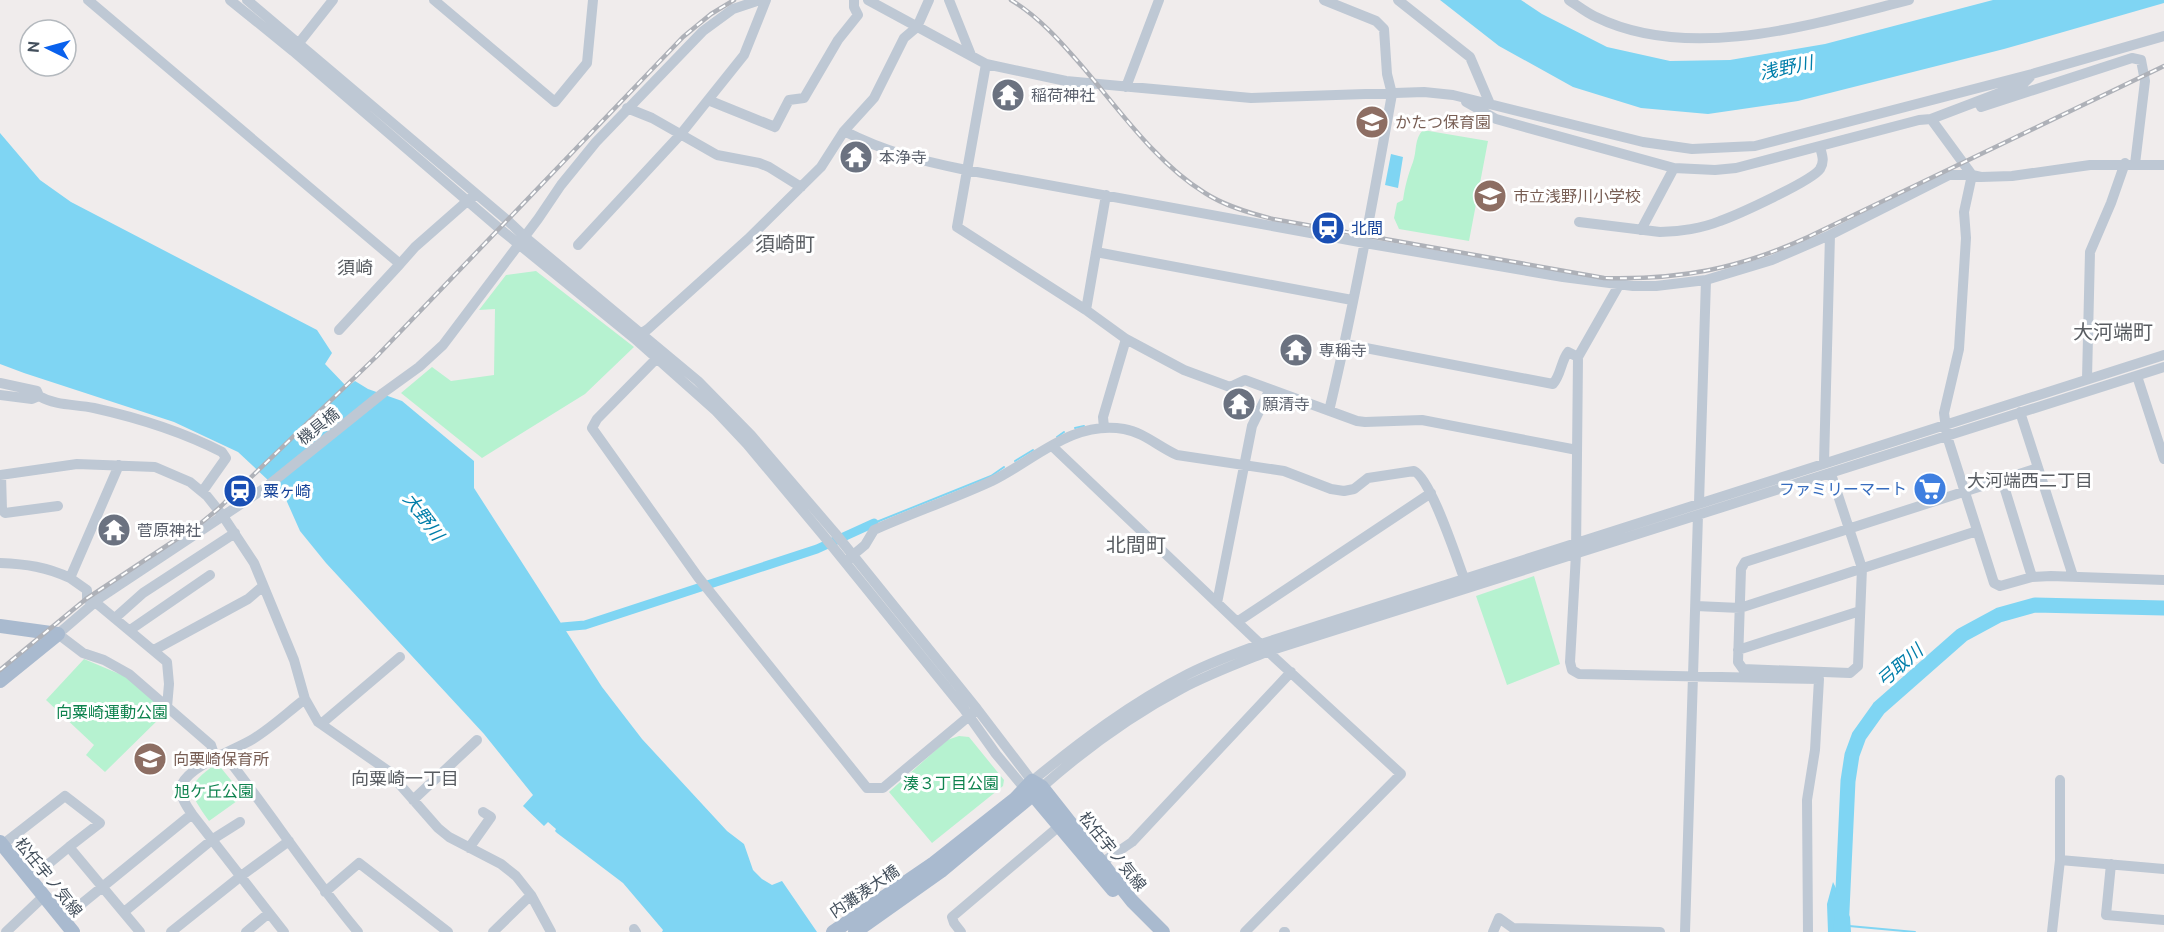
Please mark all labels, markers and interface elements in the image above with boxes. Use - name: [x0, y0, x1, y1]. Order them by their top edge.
- north arrow: [18, 18, 78, 78]
- text: N: [24, 40, 43, 53]
- water label: 浅野川: [1758, 51, 1816, 82]
- temple icon: 稲荷神社: [990, 77, 1026, 113]
- place label: 稲荷神社: [1031, 86, 1095, 104]
- school or university icon: かたつ保育園: [1354, 104, 1390, 140]
- place label: かたつ保育園: [1395, 113, 1491, 131]
- temple icon: 本浄寺: [838, 139, 874, 175]
- place label: 本浄寺: [879, 148, 927, 166]
- school or university icon: 市立浅野川小学校: [1472, 178, 1508, 214]
- place label: 市立浅野川小学校: [1513, 187, 1641, 205]
- station icon: 北間: [1310, 210, 1346, 246]
- place label: 北間: [1351, 219, 1383, 237]
- district label: 須崎町: [755, 232, 815, 255]
- district label: 須崎: [337, 257, 373, 277]
- district label: 大河端町: [2073, 320, 2153, 343]
- temple icon: 専稱寺: [1278, 332, 1314, 368]
- place label: 専稱寺: [1319, 341, 1367, 359]
- temple icon: 願清寺: [1221, 386, 1257, 422]
- place label: 願清寺: [1262, 395, 1310, 413]
- street label: 機具橋: [294, 404, 342, 448]
- district label: 大河端西二丁目: [1967, 470, 2093, 490]
- supermarket icon: ファミリーマート: [1912, 471, 1948, 507]
- station icon: 粟ヶ崎: [222, 473, 258, 509]
- place label: ファミリーマート: [1779, 480, 1907, 498]
- place label: 粟ヶ崎: [263, 482, 311, 500]
- water label: 大野川: [400, 488, 449, 545]
- temple icon: 菅原神社: [96, 512, 132, 548]
- place label: 菅原神社: [137, 521, 201, 539]
- district label: 北間町: [1106, 533, 1166, 556]
- water label: 弓取川: [1872, 638, 1927, 690]
- park label: 向粟崎運動公園: [56, 703, 168, 721]
- school or university icon: 向栗崎保育所: [132, 741, 168, 777]
- place label: 向栗崎保育所: [173, 750, 269, 768]
- district label: 向粟崎一丁目: [351, 768, 459, 788]
- park label: 湊３丁目公園: [903, 774, 999, 792]
- park label: 旭ケ丘公園: [174, 782, 254, 800]
- street label: 松任宇ノ気線: [1076, 808, 1150, 894]
- street label: 松任宇ノ気線: [12, 834, 86, 920]
- street label: 内灘湊大橋: [826, 861, 902, 921]

